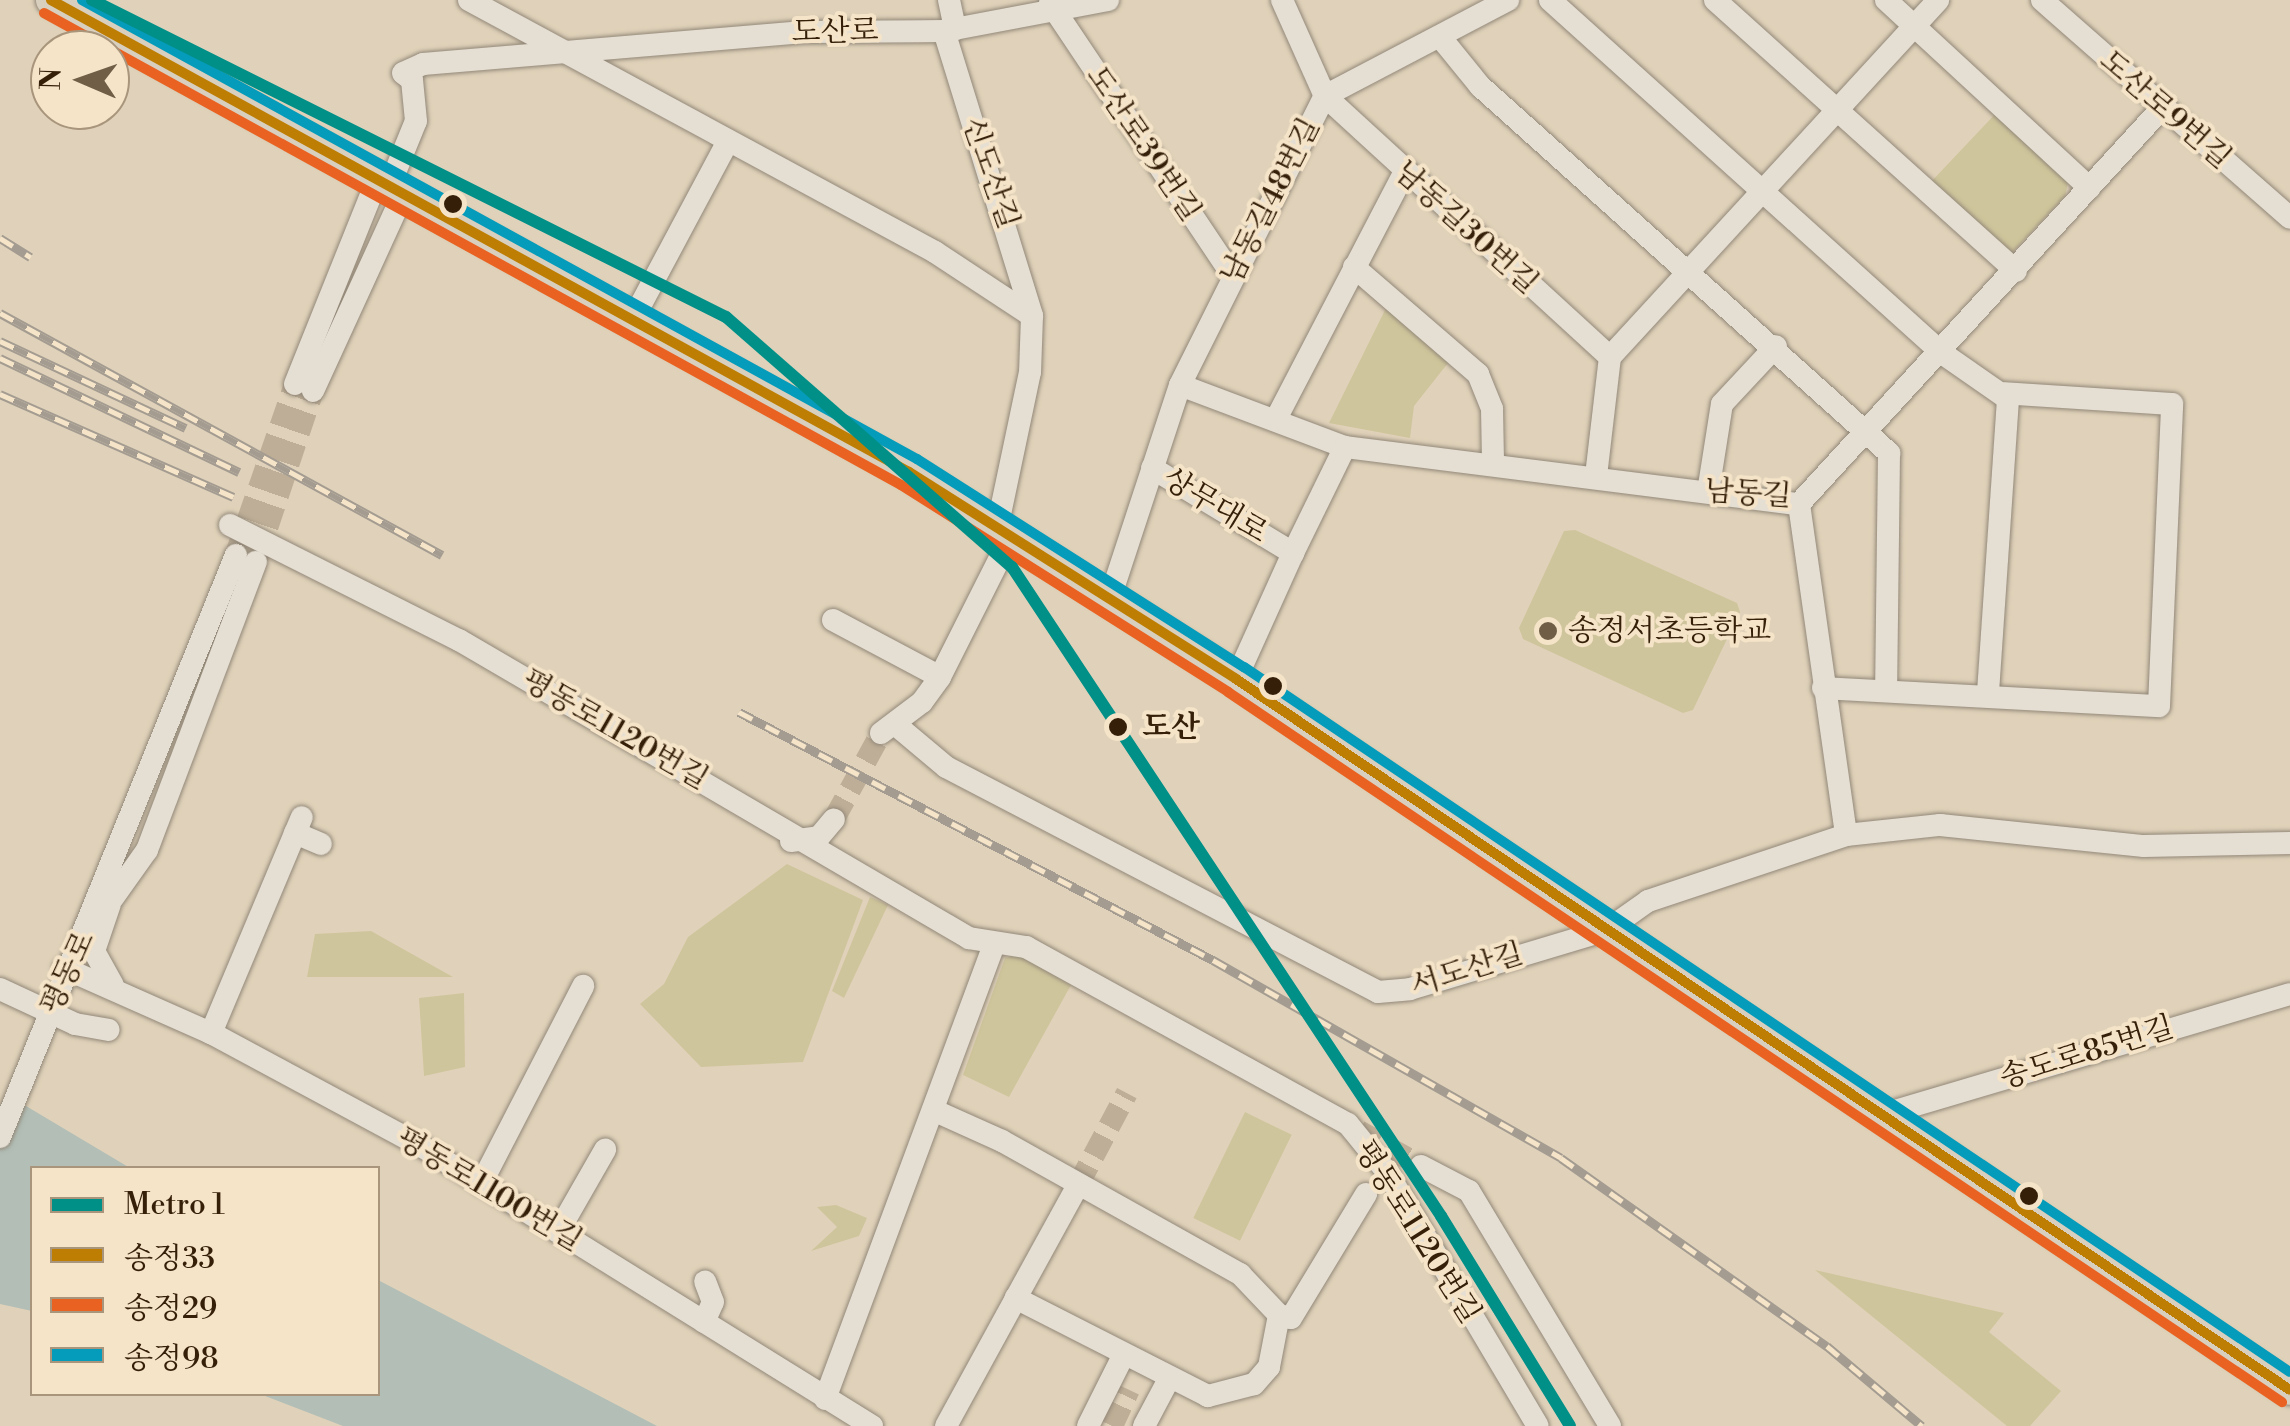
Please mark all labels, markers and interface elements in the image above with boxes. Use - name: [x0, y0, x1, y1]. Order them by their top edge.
- street label: 도산로: [791, 13, 879, 51]
- north arrow: [30, 30, 130, 130]
- street label: 도산로9번길: [2092, 43, 2238, 177]
- street label: 도산로39번길: [1078, 59, 1208, 229]
- text: N: [34, 67, 69, 91]
- street label: 신도산길: [954, 112, 1026, 234]
- street label: 남동길48번길: [1214, 112, 1328, 290]
- street label: 남동길30번길: [1387, 154, 1545, 302]
- unlabelled marker: [443, 194, 463, 214]
- street label: 상무대로: [1156, 461, 1274, 551]
- street label: 남동길: [1703, 473, 1793, 515]
- place label: 송정서초등학교: [1568, 613, 1771, 649]
- marker: 송정서초등학교: [1537, 620, 1559, 642]
- street label: 평동로1120번길: [515, 662, 715, 798]
- unlabelled marker: [1263, 676, 1283, 696]
- place label: 도산: [1142, 709, 1200, 745]
- marker: 도산: [1103, 712, 1133, 742]
- street label: 평동로: [33, 926, 103, 1020]
- street label: 서도산길: [1406, 936, 1528, 1004]
- street label: 송도로85번길: [1996, 1009, 2178, 1097]
- street label: 평동로1100번길: [389, 1120, 589, 1260]
- street label: 평동로1120번길: [1346, 1134, 1488, 1330]
- legend: [30, 1166, 380, 1396]
- text: Metro 1: [124, 1186, 225, 1224]
- unlabelled marker: [2019, 1186, 2039, 1206]
- text: 송정33: [124, 1240, 215, 1278]
- text: 송정29: [124, 1290, 217, 1328]
- text: 송정98: [124, 1340, 219, 1378]

